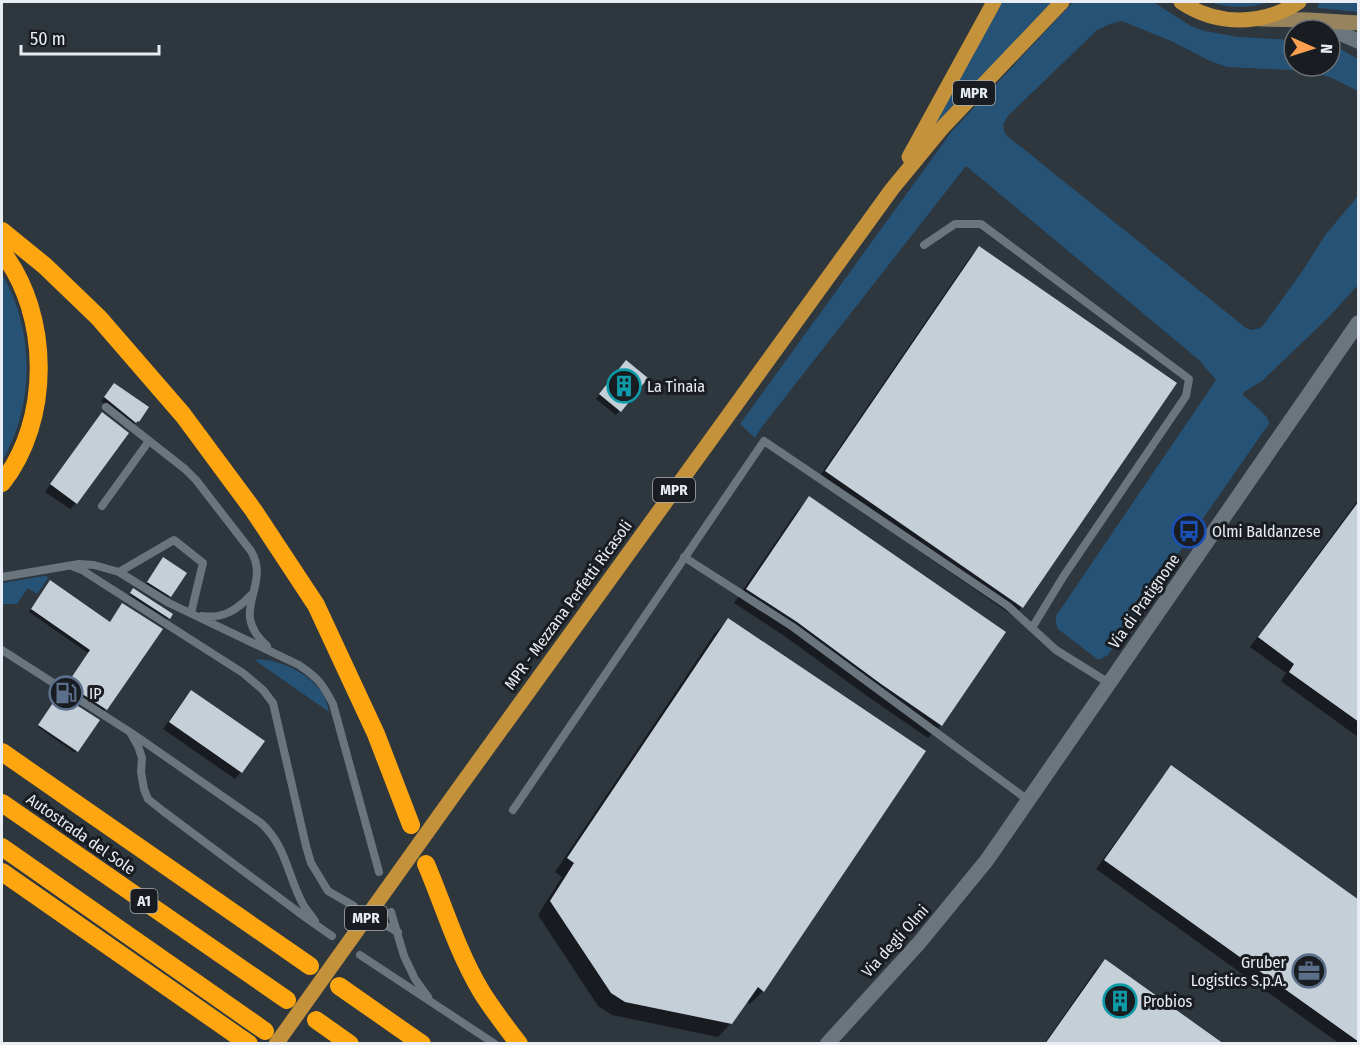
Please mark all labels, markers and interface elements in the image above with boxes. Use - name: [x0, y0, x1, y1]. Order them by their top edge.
- scale bar: [21, 18, 159, 56]
- north arrow: [1282, 18, 1342, 78]
- text: 50 m: [30, 28, 66, 50]
- text: N: [1317, 43, 1336, 54]
- road number: MPR: [953, 81, 995, 105]
- building icon: La Tinaia: [606, 368, 642, 404]
- place label: La Tinaia: [647, 377, 705, 396]
- road number: MPR: [653, 478, 695, 502]
- bus stop icon: Olmi Baldanzese: [1171, 513, 1207, 549]
- street label: MPR - Mezzana Perfetti Ricasoli: [500, 517, 636, 693]
- place label: Olmi Baldanzese: [1212, 522, 1321, 541]
- street label: Via di Pratignone: [1104, 550, 1184, 652]
- fuel station icon: IP: [48, 675, 84, 711]
- place label: IP: [89, 684, 102, 703]
- street label: Autostrada del Sole: [23, 789, 139, 879]
- road number: A1: [130, 889, 158, 913]
- street label: Via degli Olmi: [858, 901, 932, 981]
- road number: MPR: [345, 906, 387, 930]
- place label: Gruber Logistics S.p.A.: [1191, 953, 1286, 990]
- office icon: Gruber Logistics S.p.A.: [1291, 953, 1327, 989]
- building icon: Probios: [1102, 983, 1138, 1019]
- place label: Probios: [1143, 992, 1193, 1011]

